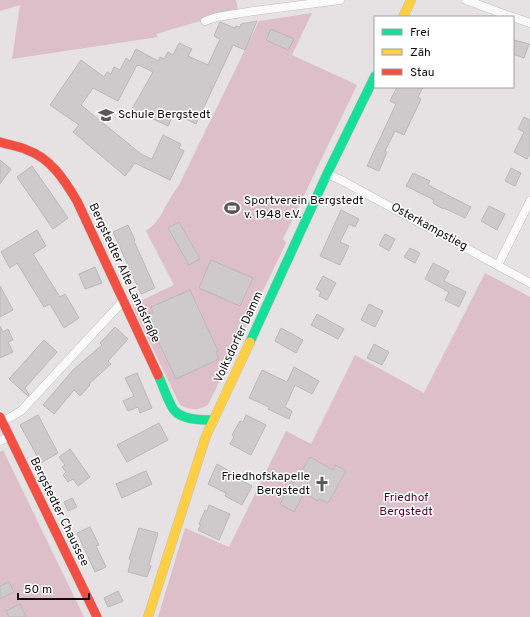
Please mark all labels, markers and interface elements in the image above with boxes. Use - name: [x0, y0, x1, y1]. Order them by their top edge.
- legend: [374, 16, 514, 88]
- text: Frei: [410, 25, 430, 41]
- text: Zäh: [410, 45, 431, 61]
- text: Stau: [410, 65, 435, 81]
- school or university icon: Schule Bergstedt: [97, 106, 115, 124]
- place label: Schule Bergstedt: [118, 107, 210, 123]
- place label: Sportverein Bergstedt v. 1948 e.V.: [244, 193, 364, 223]
- sports icon: Sportverein Bergstedt v. 1948 e.V.: [223, 199, 241, 217]
- street label: Osterkampstieg: [388, 199, 470, 255]
- street label: Bergstedter Alte Landstraße: [85, 201, 163, 345]
- street label: Volksdorfer Damm: [211, 289, 267, 385]
- street label: Bergstedter Chaussee: [26, 455, 92, 569]
- place label: Friedhofskapelle Bergstedt: [222, 469, 310, 499]
- church icon: Friedhofskapelle Bergstedt: [313, 475, 331, 493]
- park label: Friedhof Bergstedt: [379, 490, 433, 520]
- scale bar: [18, 575, 89, 601]
- text: 50 m: [24, 582, 52, 598]

